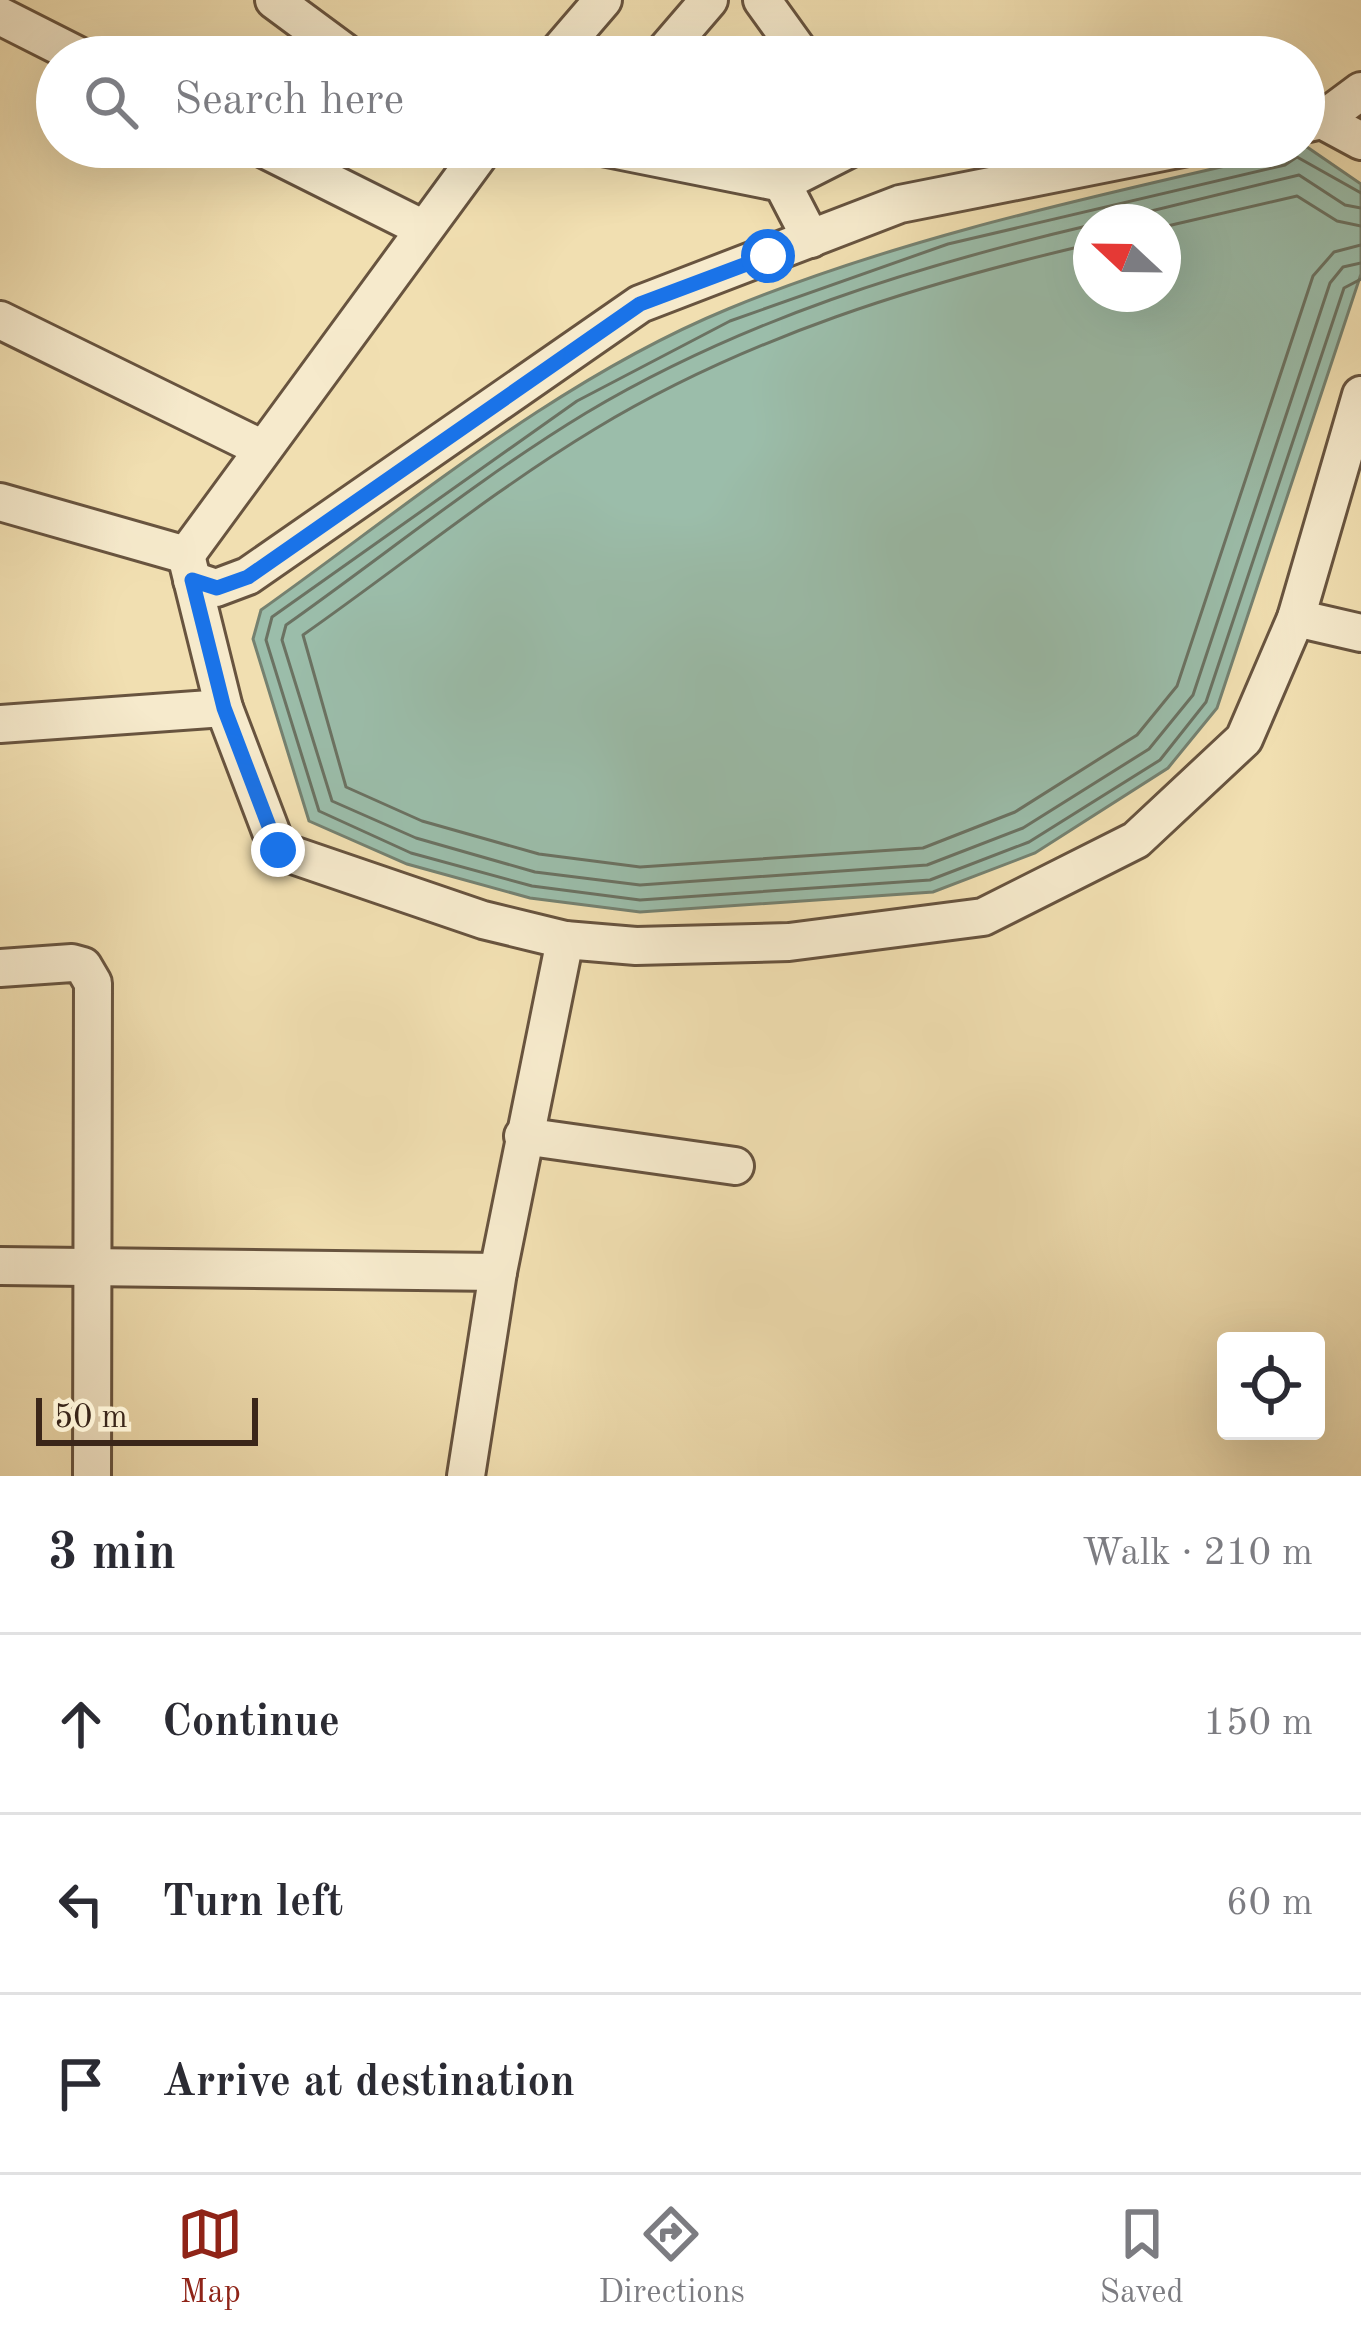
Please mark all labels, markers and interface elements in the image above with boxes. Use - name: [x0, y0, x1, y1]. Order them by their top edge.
- search box: [36, 36, 1325, 168]
- icon: search: [78, 69, 144, 135]
- text: Search here: [174, 79, 404, 124]
- north arrow: [1073, 204, 1181, 312]
- route start: [741, 229, 795, 283]
- route end: [251, 823, 305, 877]
- map controls: [1217, 1332, 1325, 1440]
- button: locate: [1217, 1332, 1325, 1440]
- scale bar: [36, 1392, 258, 1445]
- text: 50 m: [54, 1402, 128, 1435]
- text: 3 min: [48, 1529, 176, 1580]
- text: Walk · 210 m: [1082, 1534, 1313, 1573]
- icon: ahead: [48, 1691, 114, 1757]
- text: Continue: [162, 1701, 340, 1746]
- text: 150 m: [1203, 1704, 1313, 1743]
- icon: left: [48, 1871, 114, 1937]
- text: Turn left: [162, 1881, 343, 1926]
- text: 60 m: [1226, 1884, 1313, 1923]
- icon: arrive: [48, 2051, 114, 2117]
- text: Arrive at destination: [162, 2061, 575, 2106]
- tab: Map: [177, 2201, 243, 2314]
- tab: Directions: [598, 2201, 745, 2314]
- tab: Saved: [1100, 2201, 1184, 2314]

